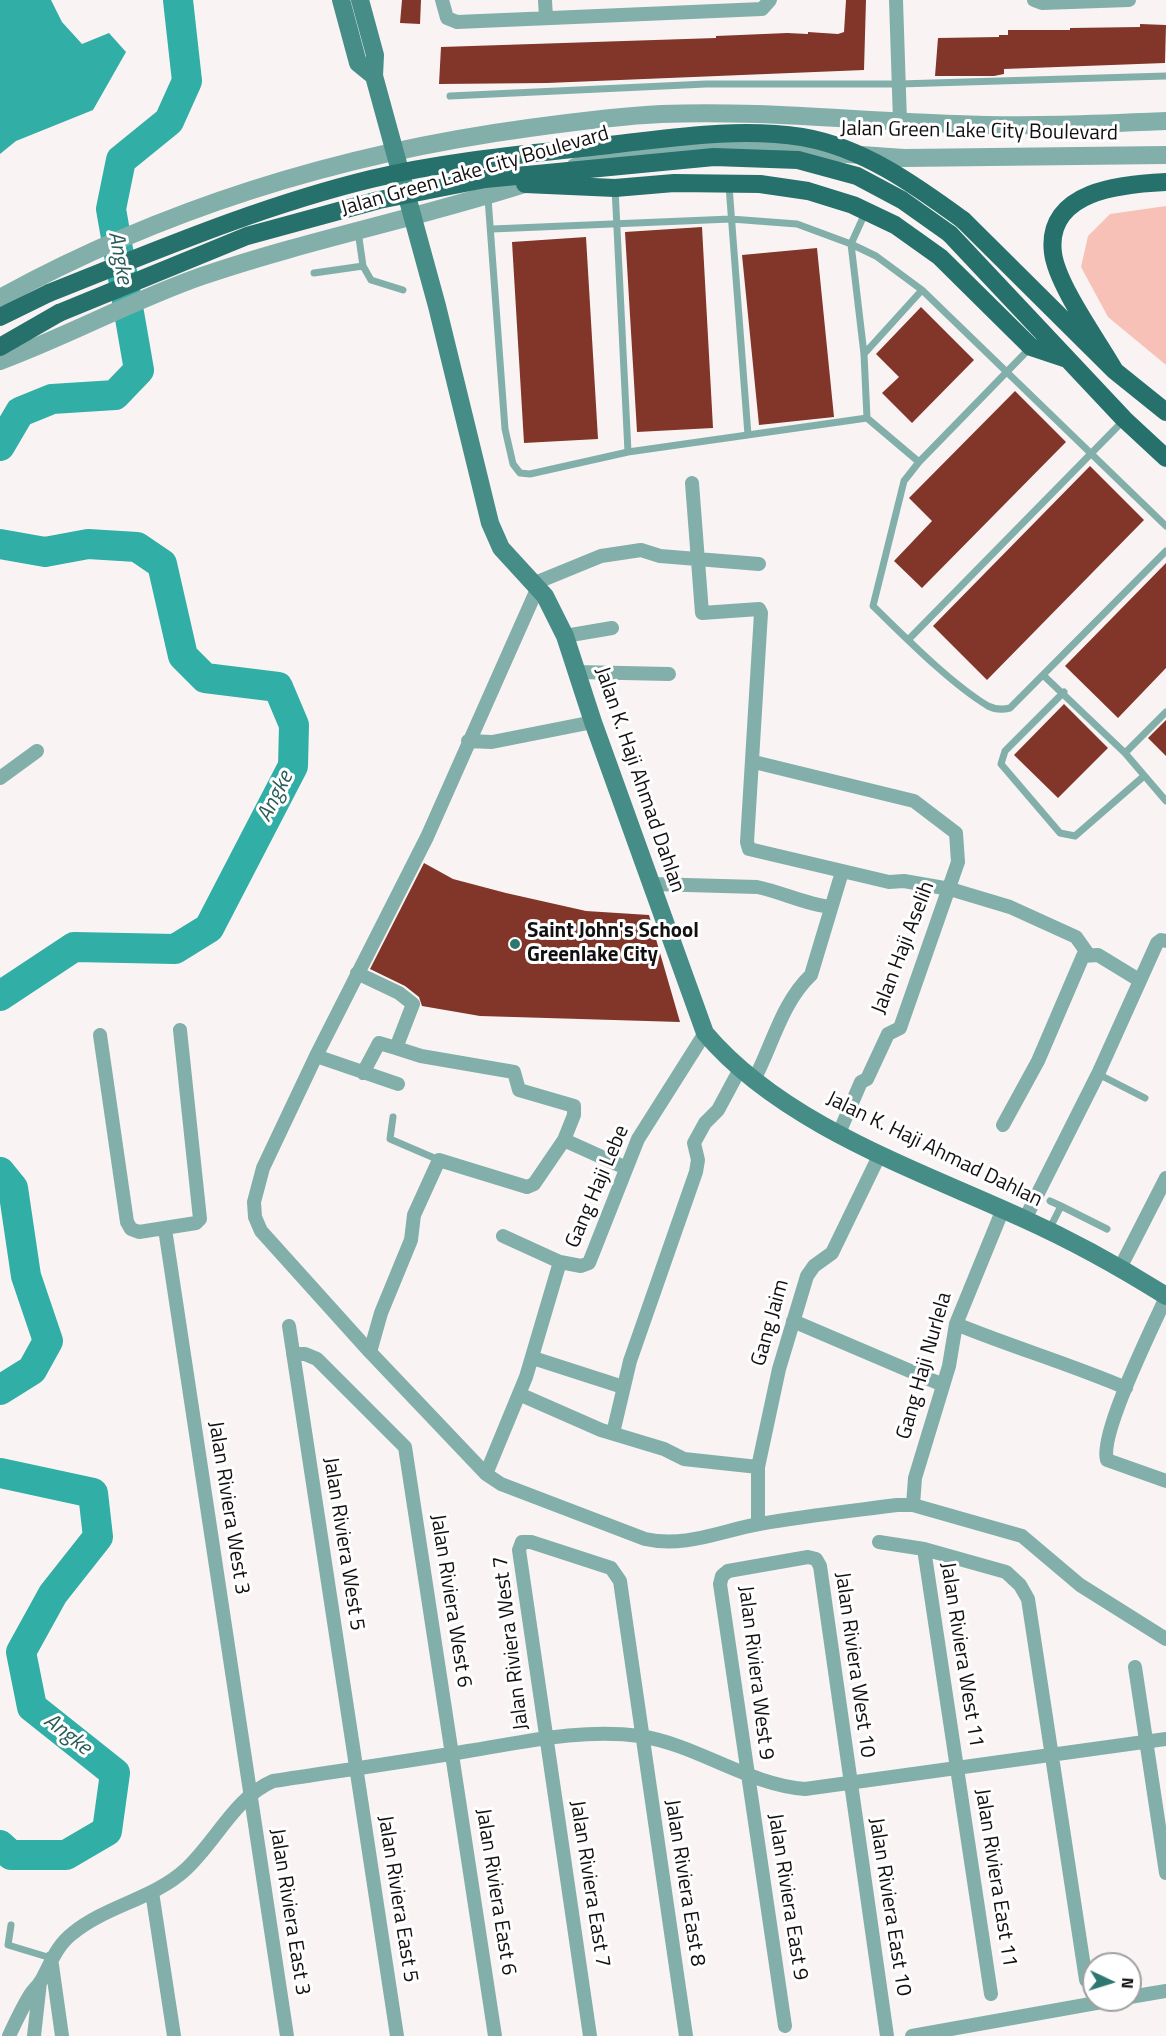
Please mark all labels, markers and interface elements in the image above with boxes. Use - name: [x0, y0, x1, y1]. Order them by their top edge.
- street label: Jalan Green Lake City Boulevard: [840, 117, 1118, 147]
- street label: Jalan Green Lake City Boulevard: [338, 122, 612, 222]
- water label: Angke: [101, 230, 137, 286]
- street label: Jalan K. Haji Ahmad Dahlan: [588, 664, 690, 896]
- water label: Angke: [252, 767, 300, 827]
- street label: Jalan Haji Aselih: [867, 878, 941, 1018]
- place label: Saint John's School Greenlake City: [527, 919, 699, 969]
- marker: Saint John's School Greenlake City: [508, 937, 522, 951]
- street label: Jalan K. Haji Ahmad Dahlan: [822, 1087, 1046, 1213]
- street label: Gang Haji Lebe: [561, 1122, 635, 1252]
- street label: Gang Jaim: [747, 1277, 795, 1369]
- street label: Gang Haji Nurlela: [892, 1289, 958, 1443]
- street label: Jalan Riviera West 3: [202, 1419, 254, 1597]
- street label: Jalan Riviera West 5: [317, 1455, 369, 1633]
- street label: Jalan Riviera West 6: [424, 1512, 476, 1690]
- street label: Jalan Riviera West 7: [489, 1554, 535, 1732]
- street label: Jalan Riviera West 11: [934, 1561, 988, 1749]
- street label: Jalan Riviera West 10: [828, 1571, 880, 1759]
- street label: Jalan Riviera West 9: [732, 1584, 778, 1762]
- water label: Angke: [38, 1708, 96, 1762]
- street label: Jalan Riviera East 11: [968, 1787, 1022, 1969]
- street label: Jalan Riviera East 8: [658, 1798, 710, 1968]
- street label: Jalan Riviera East 7: [563, 1799, 615, 1969]
- street label: Jalan Riviera East 6: [469, 1807, 521, 1977]
- street label: Jalan Riviera East 9: [761, 1812, 813, 1982]
- street label: Jalan Riviera East 5: [371, 1814, 423, 1984]
- street label: Jalan Riviera East 10: [862, 1816, 916, 1998]
- street label: Jalan Riviera East 3: [263, 1827, 315, 1997]
- north arrow: [1082, 1952, 1142, 2012]
- text: N: [1116, 1977, 1140, 1989]

